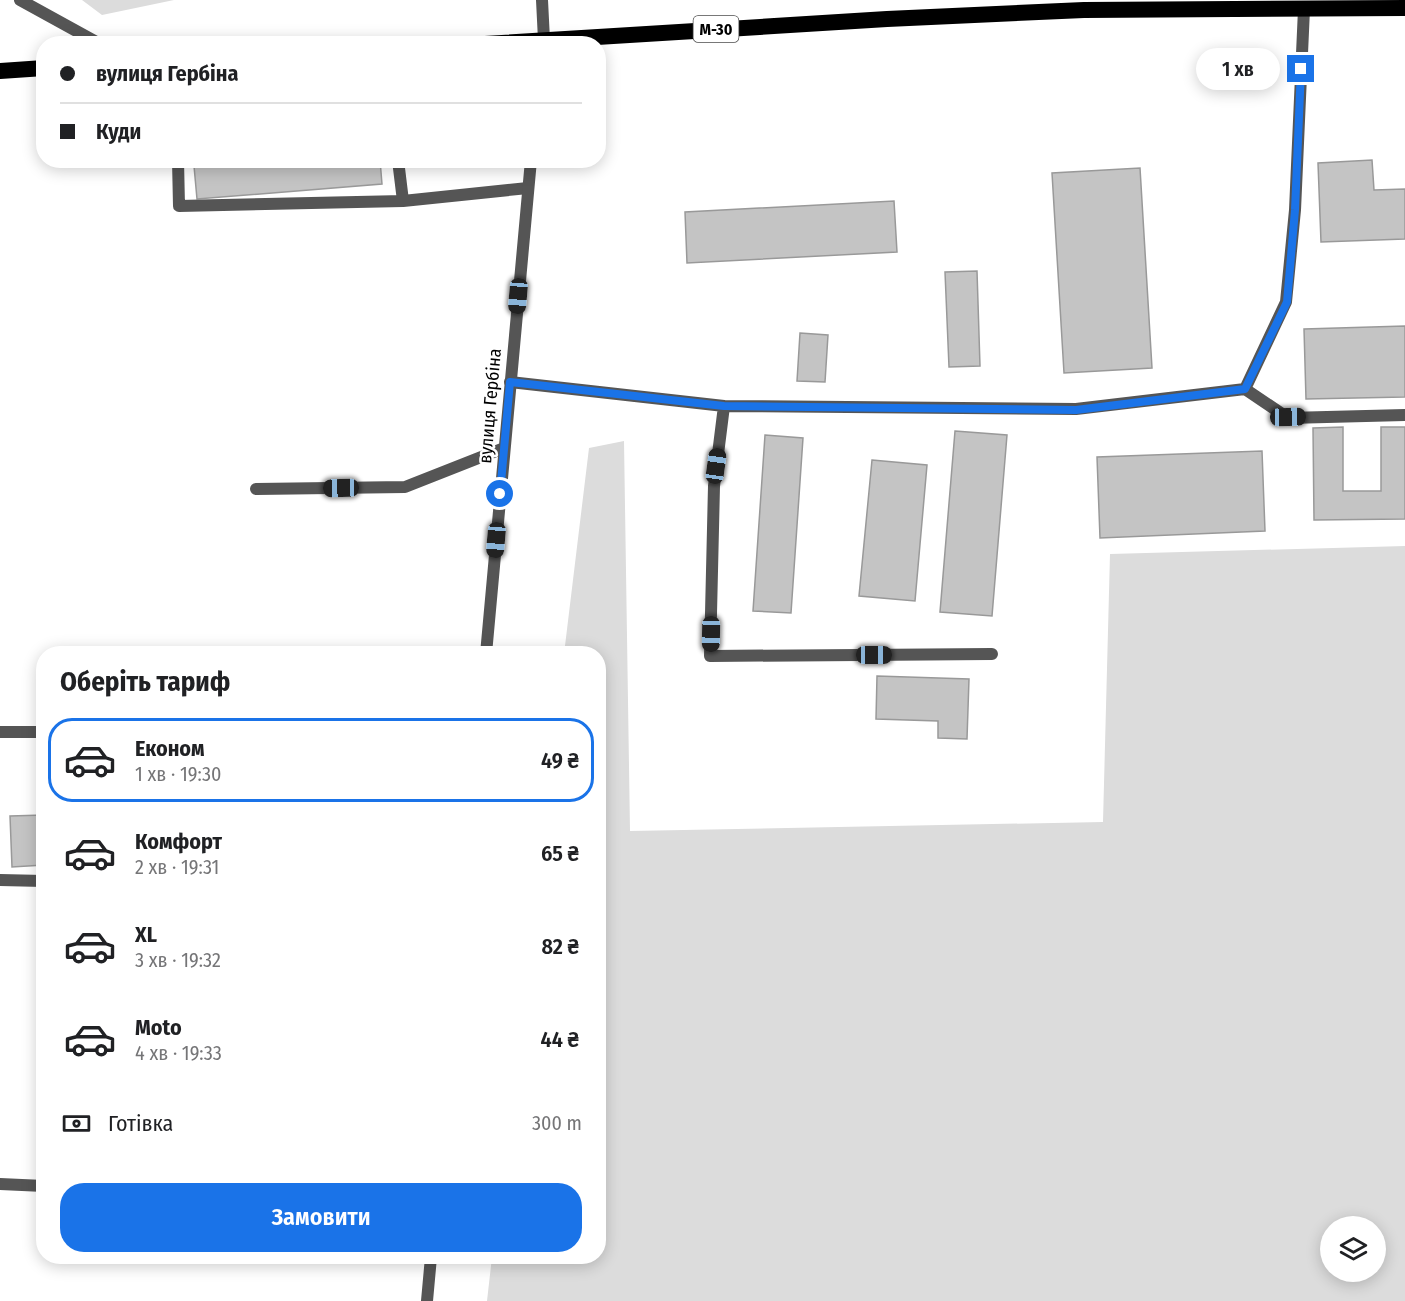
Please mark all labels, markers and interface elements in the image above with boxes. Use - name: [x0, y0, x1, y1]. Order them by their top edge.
- road number: М-30: [694, 16, 738, 42]
- callout: 1 хв: [1196, 48, 1280, 90]
- route end: [1287, 55, 1314, 82]
- text: 1 хв: [1222, 57, 1254, 81]
- text: вулиця Гербіна: [96, 60, 238, 87]
- text: Куди: [96, 118, 141, 145]
- car: [507, 277, 529, 315]
- street label: вулиця Гербіна: [474, 347, 506, 464]
- car: [1270, 408, 1306, 426]
- car: [705, 447, 727, 485]
- car: [323, 479, 359, 497]
- route start: [486, 480, 513, 507]
- car: [485, 521, 507, 559]
- car: [702, 616, 720, 652]
- car: [856, 646, 892, 664]
- text: Оберіть тариф: [60, 666, 230, 698]
- icon: car: [63, 733, 117, 787]
- text: Економ: [135, 735, 205, 762]
- text: 49 ₴: [541, 747, 579, 774]
- text: 1 хв · 19:30: [135, 762, 221, 786]
- icon: car: [63, 826, 117, 880]
- text: Комфорт: [135, 828, 222, 855]
- text: 65 ₴: [541, 840, 579, 867]
- text: 2 хв · 19:31: [135, 855, 219, 879]
- icon: car: [63, 919, 117, 973]
- text: XL: [135, 921, 157, 948]
- text: 82 ₴: [541, 933, 579, 960]
- text: 3 хв · 19:32: [135, 948, 221, 972]
- icon: car: [63, 1012, 117, 1066]
- text: Moto: [135, 1014, 182, 1041]
- text: 44 ₴: [541, 1026, 579, 1053]
- text: 4 хв · 19:33: [135, 1041, 222, 1065]
- icon: cash: [60, 1107, 93, 1140]
- text: Готівка: [108, 1110, 173, 1137]
- text: 300 m: [532, 1111, 582, 1135]
- button: Замовити: [60, 1183, 582, 1252]
- map controls: [1320, 1216, 1386, 1282]
- button: layers: [1320, 1216, 1386, 1282]

